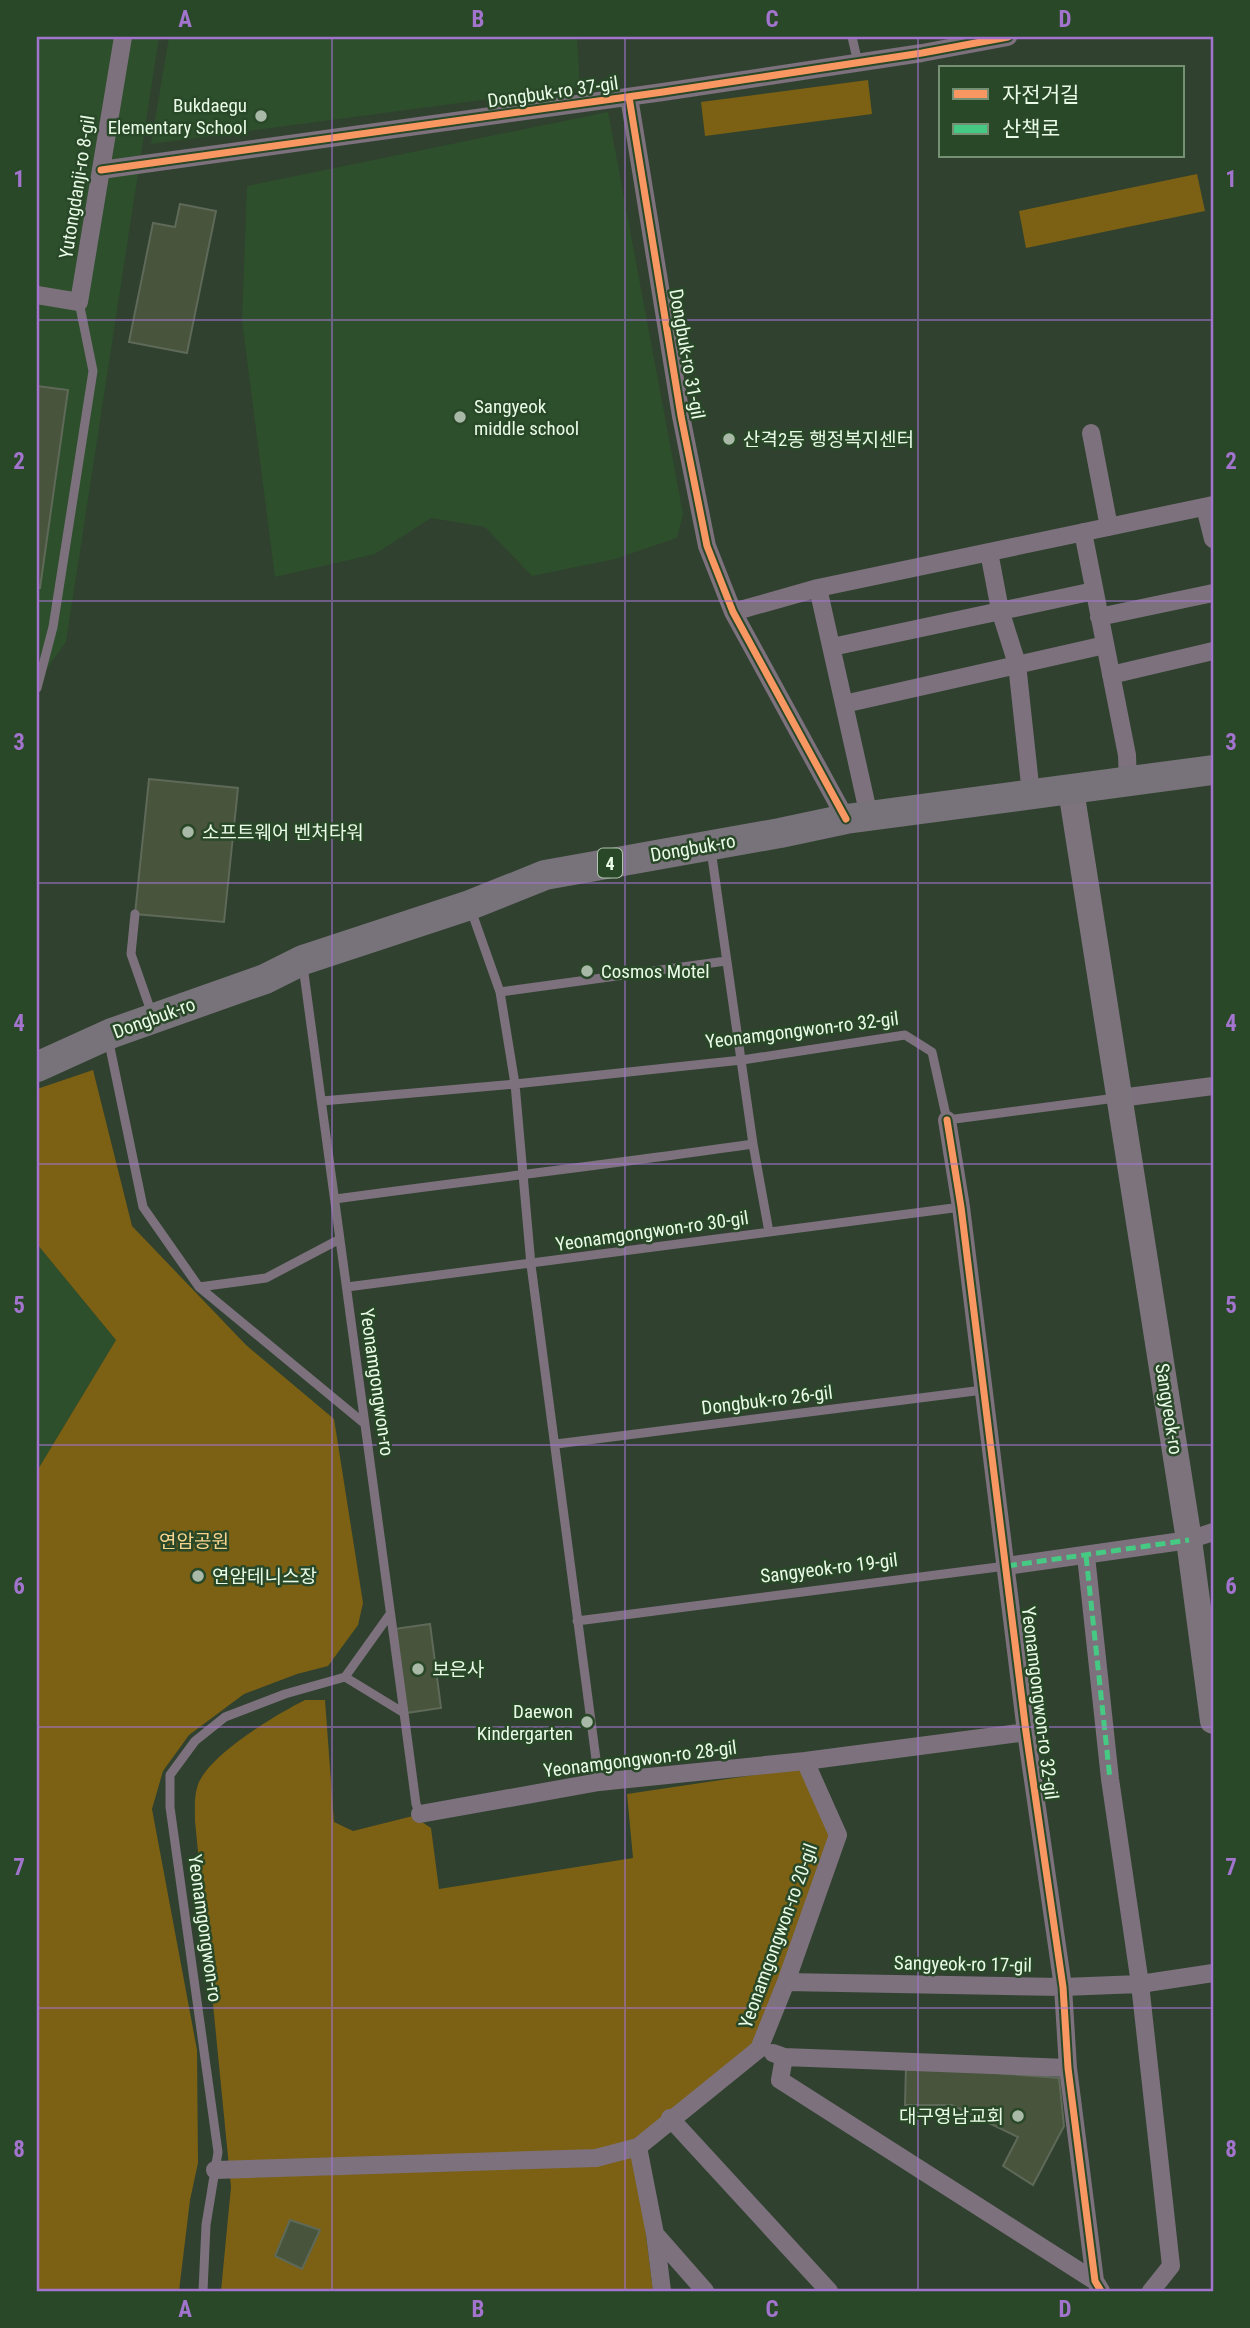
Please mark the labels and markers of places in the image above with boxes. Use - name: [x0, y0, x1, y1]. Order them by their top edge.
- place label: Bukdaegu Elementary School: [108, 94, 247, 139]
- marker: Bukdaegu Elementary School: [253, 108, 269, 124]
- place label: Sangyeok middle school: [474, 395, 579, 440]
- marker: Sangyeok middle school: [452, 409, 468, 425]
- place label: 산격2동 행정복지센터: [743, 428, 914, 451]
- marker: 산격2동 행정복지센터: [721, 431, 737, 447]
- place label: 소프트웨어 벤처타워: [202, 821, 364, 844]
- marker: 소프트웨어 벤처타워: [180, 824, 196, 840]
- place label: Cosmos Motel: [601, 960, 710, 983]
- marker: Cosmos Motel: [579, 963, 595, 979]
- place label: 연암테니스장: [212, 1565, 317, 1588]
- marker: 연암테니스장: [190, 1568, 206, 1584]
- place label: 보은사: [432, 1658, 484, 1681]
- marker: 보은사: [410, 1661, 426, 1677]
- place label: Daewon Kindergarten: [477, 1700, 573, 1745]
- marker: Daewon Kindergarten: [579, 1714, 595, 1730]
- place label: 대구영남교회: [899, 2105, 1004, 2128]
- marker: 대구영남교회: [1010, 2108, 1026, 2124]

